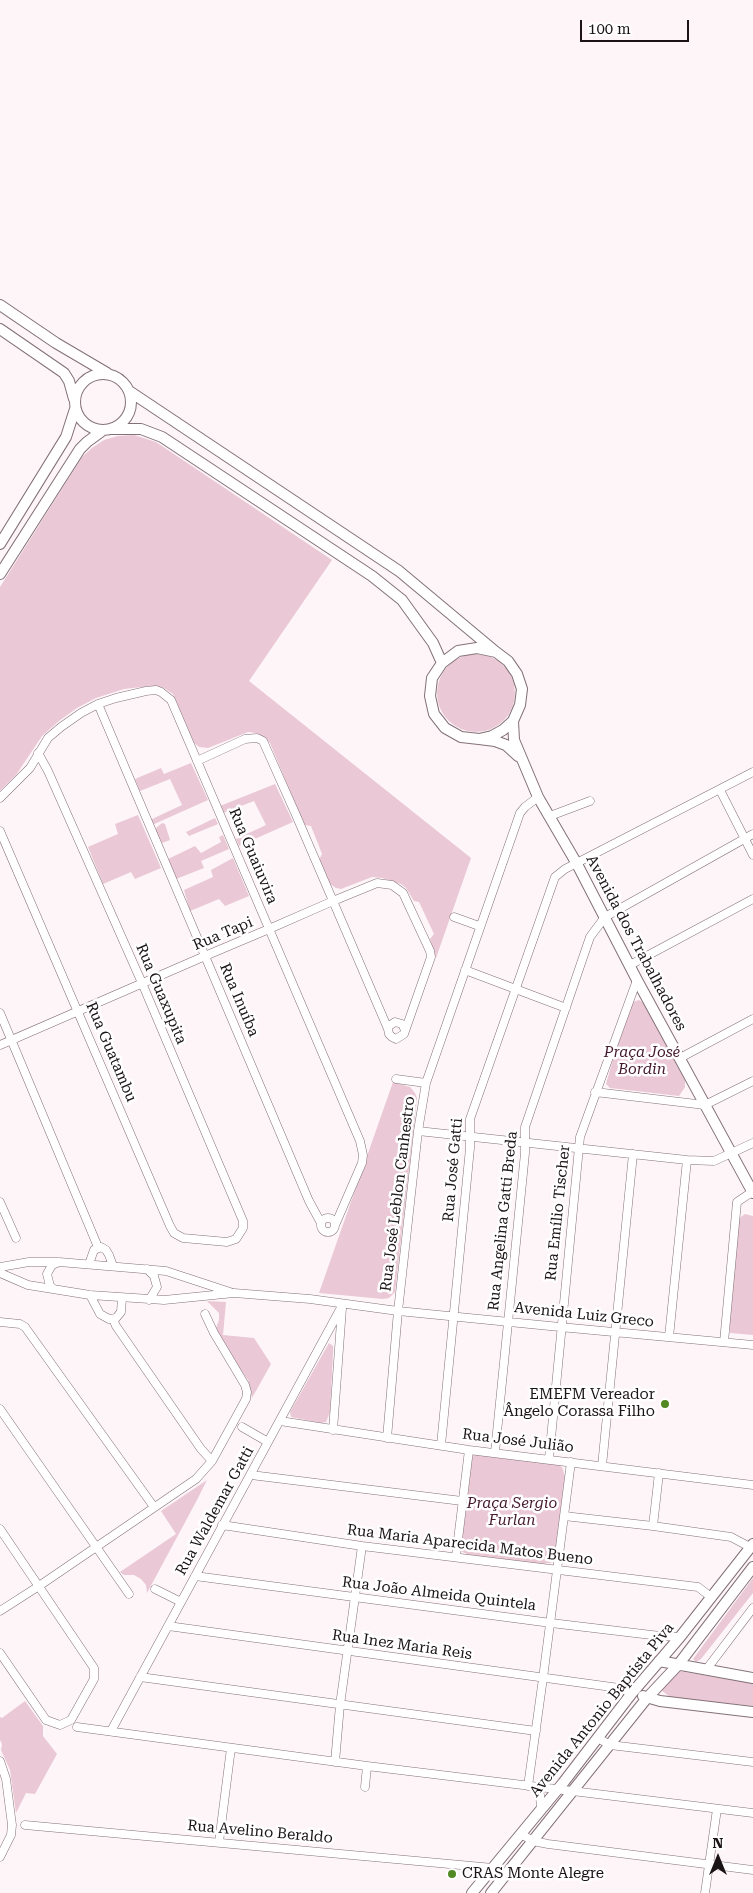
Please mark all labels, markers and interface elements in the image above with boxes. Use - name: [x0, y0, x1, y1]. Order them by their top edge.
- scale bar: [583, 10, 692, 42]
- text: 100 m: [588, 20, 631, 38]
- street label: Rua Guaiuvira: [225, 805, 281, 907]
- street label: Avenida dos Trabalhadores: [582, 852, 690, 1034]
- street label: Rua Tapi: [190, 913, 256, 955]
- street label: Rua Guaxupita: [132, 941, 190, 1047]
- street label: Rua Inuíba: [215, 960, 263, 1040]
- street label: Rua Guatambu: [82, 999, 140, 1105]
- park label: Praça José Bordin: [604, 1044, 680, 1079]
- street label: Rua José Leblon Canhestro: [377, 1095, 419, 1293]
- street label: Rua José Gatti: [440, 1117, 466, 1223]
- street label: Rua Angelina Gatti Breda: [485, 1130, 521, 1312]
- street label: Rua Emílio Tischer: [542, 1144, 574, 1282]
- street label: Avenida Luiz Greco: [513, 1299, 655, 1331]
- place label: EMEFM Vereador Ângelo Corassa Filho: [503, 1386, 655, 1421]
- marker: EMEFM Vereador Ângelo Corassa Filho: [659, 1398, 671, 1410]
- street label: Rua José Julião: [461, 1425, 575, 1457]
- street label: Rua Waldemar Gatti: [172, 1443, 258, 1579]
- park label: Praça Sergio Furlan: [467, 1495, 557, 1530]
- street label: Rua Maria Aparecida Matos Bueno: [346, 1521, 594, 1569]
- street label: Rua João Almeida Quintela: [341, 1573, 537, 1615]
- street label: Avenida Antonio Baptista Piva: [526, 1619, 678, 1801]
- street label: Rua Inez Maria Reis: [331, 1626, 473, 1664]
- street label: Rua Avelino Beraldo: [187, 1817, 333, 1847]
- north arrow: [693, 1833, 743, 1883]
- text: N: [713, 1835, 723, 1851]
- place label: CRAS Monte Alegre: [462, 1865, 604, 1883]
- marker: CRAS Monte Alegre: [446, 1868, 458, 1880]

